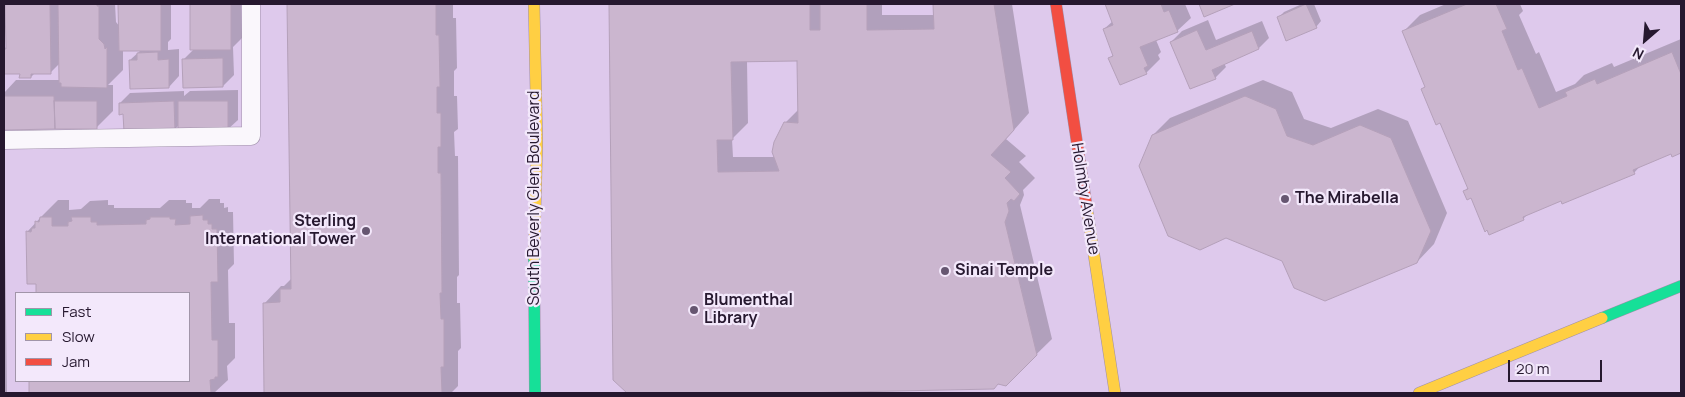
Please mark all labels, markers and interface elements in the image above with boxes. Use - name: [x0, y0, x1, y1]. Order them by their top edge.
- north arrow: [1620, 15, 1670, 65]
- text: N: [1629, 43, 1647, 65]
- street label: South Beverly Glen Boulevard: [525, 90, 545, 306]
- street label: Holmby Avenue: [1067, 142, 1103, 256]
- place label: The Mirabella: [1295, 189, 1399, 209]
- marker: The Mirabella: [1279, 193, 1291, 205]
- place label: Sterling International Tower: [205, 212, 356, 250]
- marker: Sterling International Tower: [360, 225, 372, 237]
- place label: Sinai Temple: [955, 261, 1053, 281]
- marker: Sinai Temple: [939, 265, 951, 277]
- place label: Blumenthal Library: [704, 291, 793, 329]
- legend: [15, 292, 190, 382]
- text: Fast: [62, 301, 91, 322]
- marker: Blumenthal Library: [688, 304, 700, 316]
- text: Slow: [62, 326, 95, 347]
- scale bar: [1510, 350, 1604, 382]
- text: Jam: [62, 351, 90, 372]
- text: 20 m: [1516, 358, 1549, 379]

